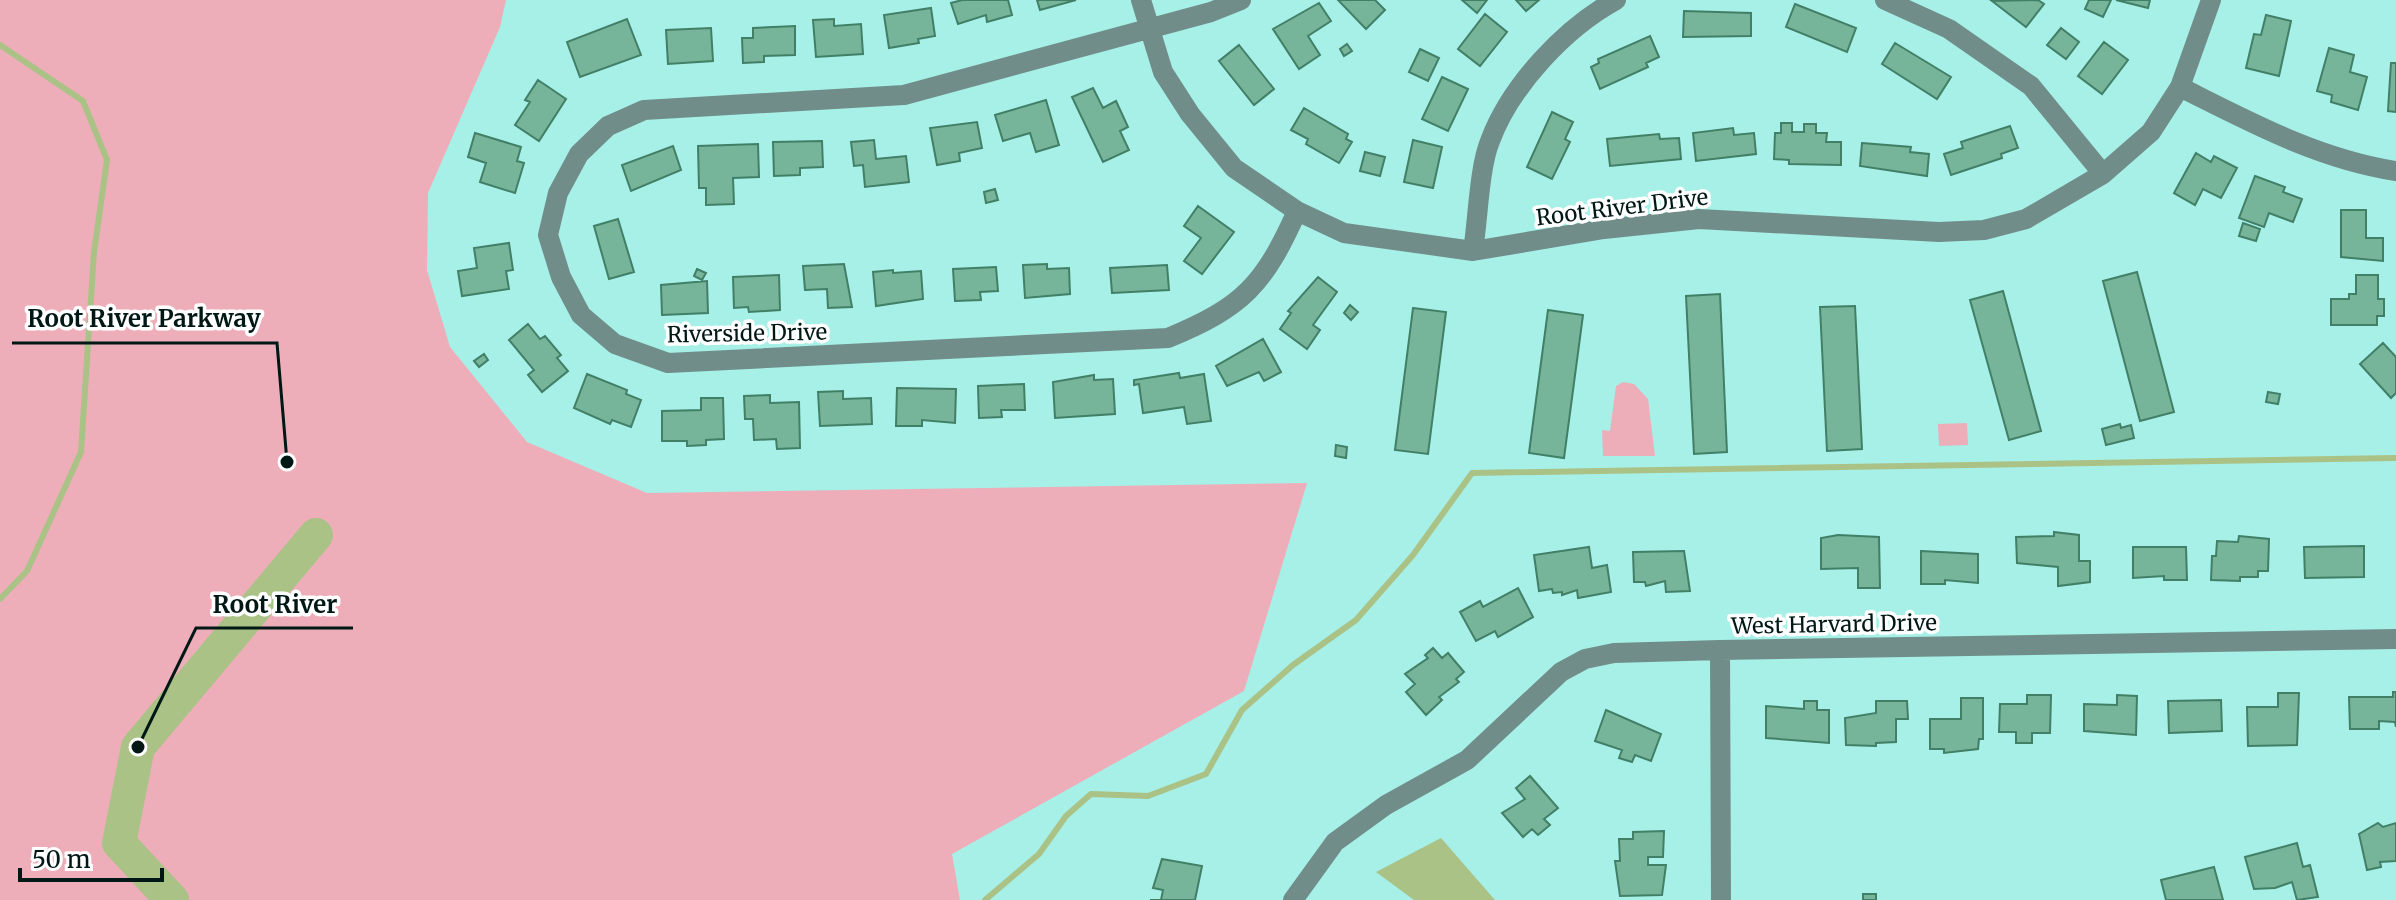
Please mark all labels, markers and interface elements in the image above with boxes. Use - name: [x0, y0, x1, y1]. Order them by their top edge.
- street label: Root River Drive: [1534, 183, 1710, 231]
- callout: Root River Parkway: [12, 295, 277, 343]
- text: Root River Parkway: [27, 303, 261, 334]
- street label: Riverside Drive: [667, 318, 827, 348]
- callout: Root River: [196, 580, 353, 628]
- text: Root River: [213, 589, 337, 620]
- street label: West Harvard Drive: [1730, 608, 1937, 640]
- scale bar: [20, 832, 162, 882]
- text: 50 m: [32, 844, 91, 875]

